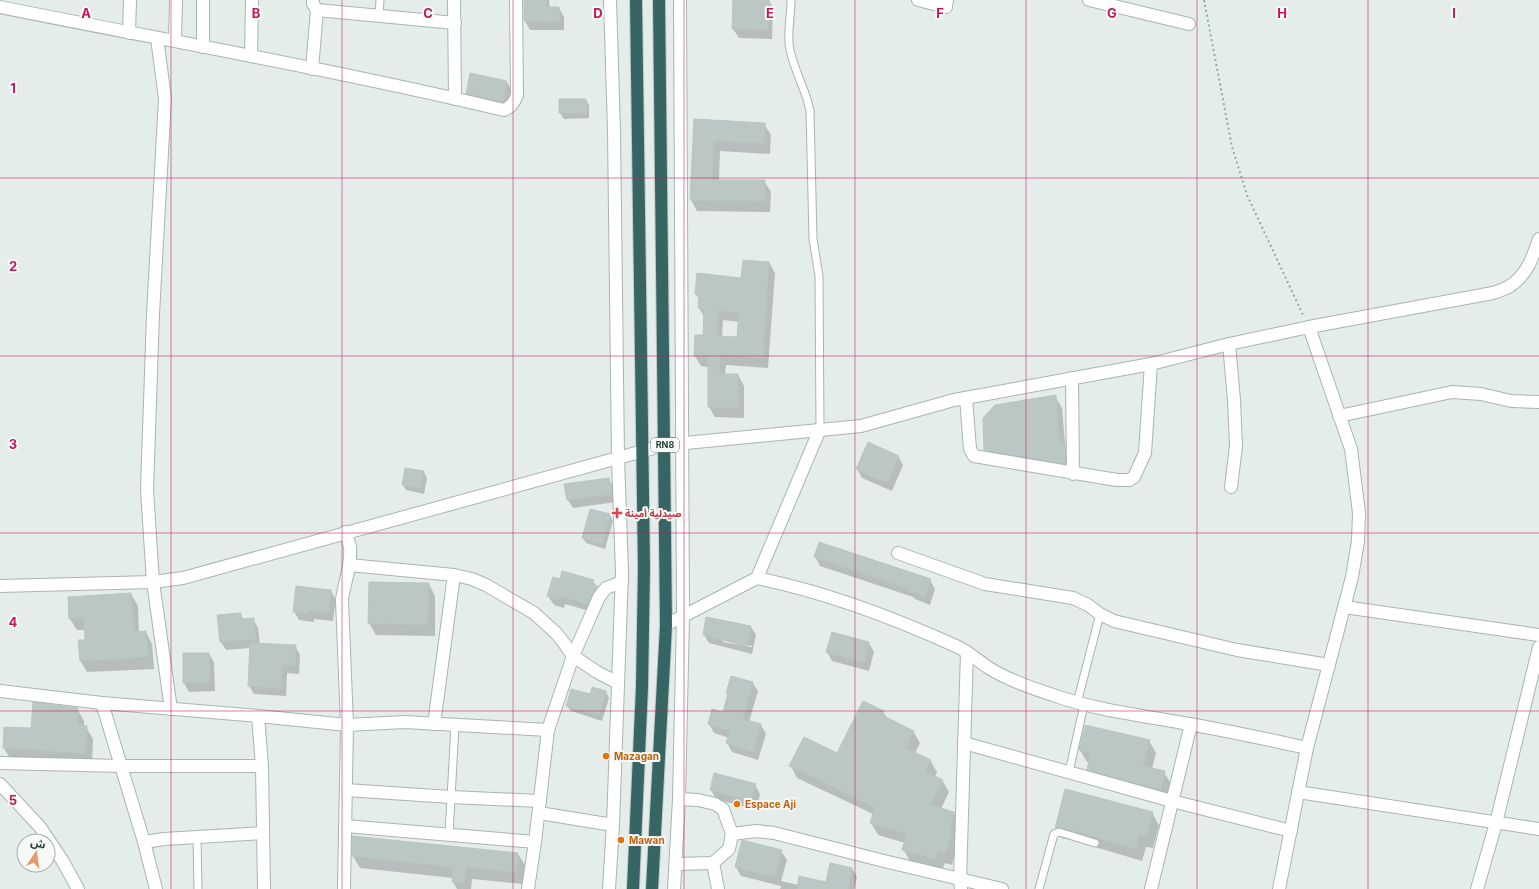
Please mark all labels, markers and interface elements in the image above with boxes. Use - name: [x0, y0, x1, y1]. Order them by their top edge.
- text: A: [81, 5, 91, 21]
- text: B: [252, 5, 261, 21]
- text: C: [423, 5, 433, 21]
- text: D: [593, 5, 603, 21]
- text: E: [766, 5, 774, 21]
- text: F: [936, 5, 944, 21]
- text: G: [1107, 5, 1117, 21]
- text: H: [1277, 5, 1287, 21]
- text: I: [1452, 5, 1456, 21]
- text: 1: [10, 80, 16, 96]
- text: 2: [9, 258, 17, 274]
- text: 3: [9, 436, 17, 452]
- road number: RN8: [651, 438, 679, 452]
- place label: صيدلية أمينة: [625, 507, 682, 520]
- marker: صيدلية أمينة: [612, 508, 622, 518]
- text: 4: [9, 614, 18, 630]
- place label: Mazagan: [614, 750, 659, 763]
- marker: Mazagan: [601, 751, 611, 761]
- text: 5: [9, 792, 17, 808]
- place label: Espace Aji: [745, 798, 796, 810]
- marker: Espace Aji: [732, 799, 742, 809]
- north arrow: [16, 833, 56, 873]
- place label: Mawan: [629, 834, 665, 846]
- text: ش: [29, 835, 47, 852]
- marker: Mawan: [616, 835, 626, 845]

